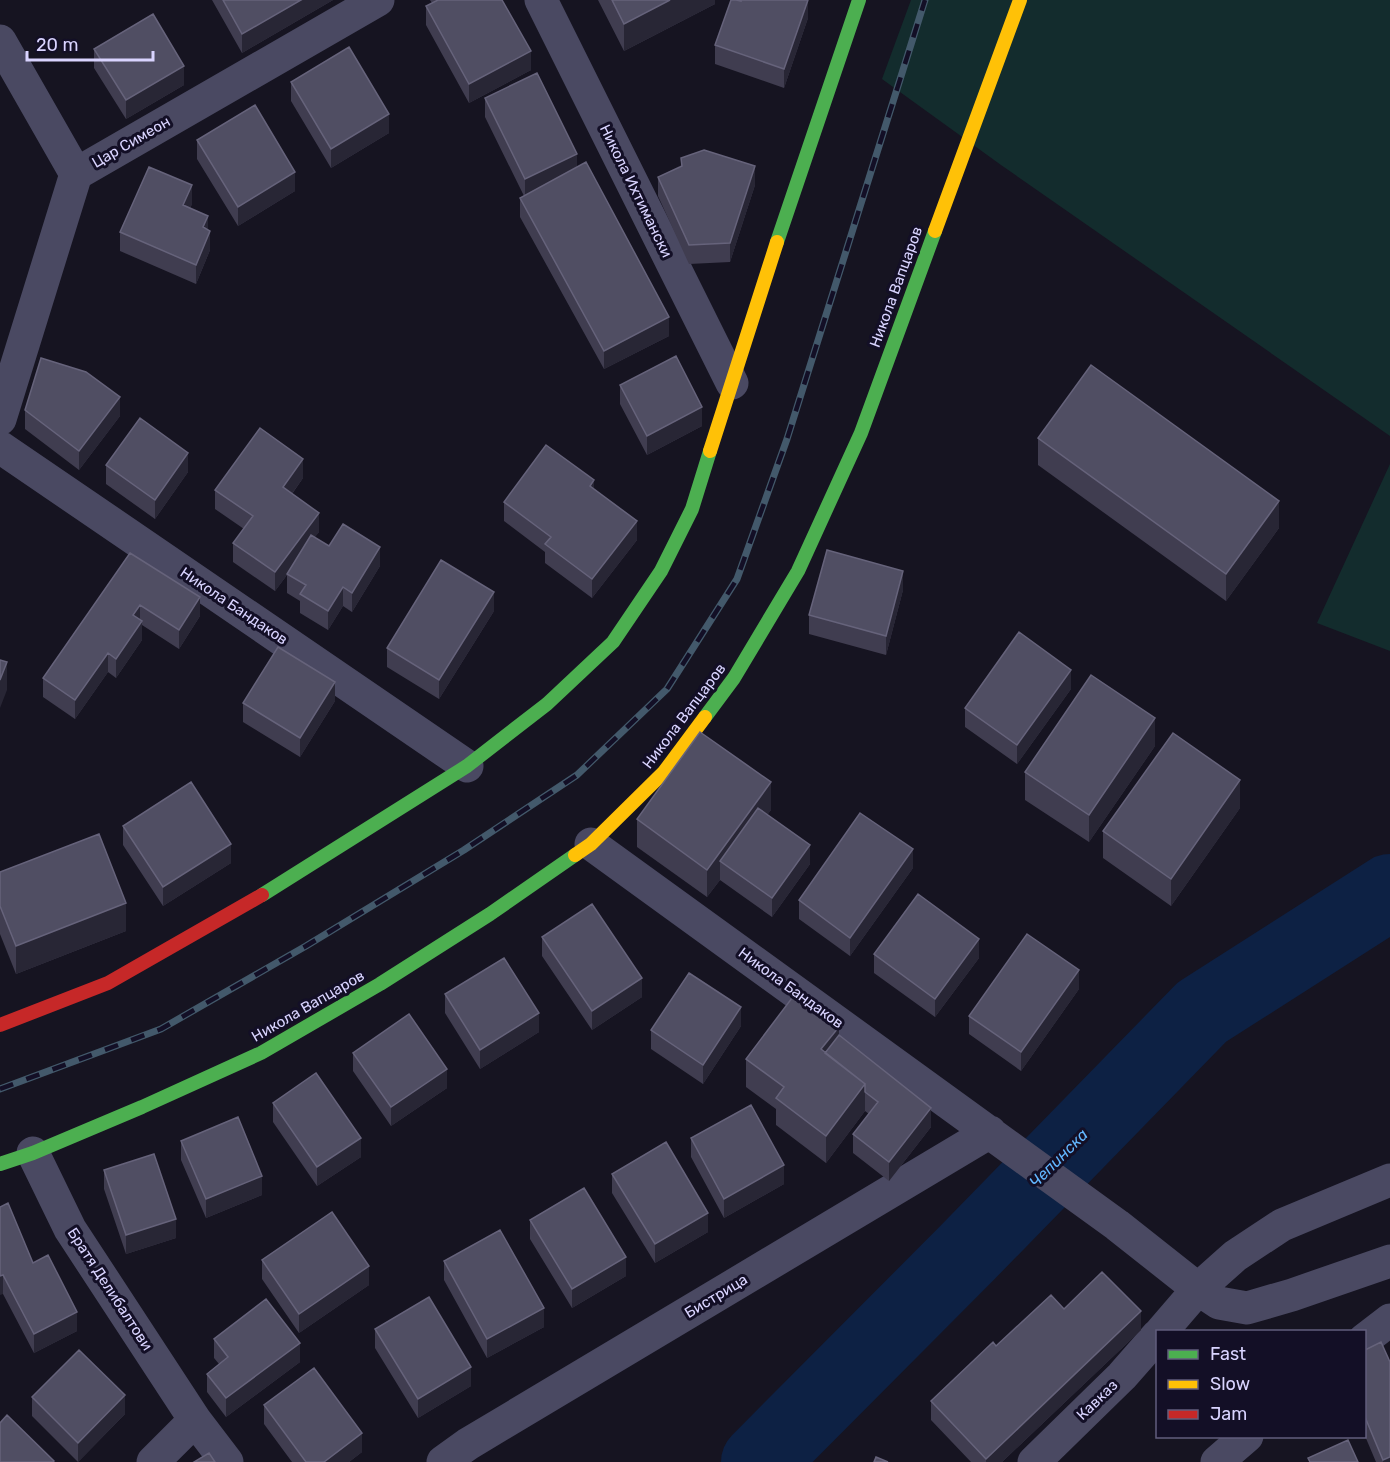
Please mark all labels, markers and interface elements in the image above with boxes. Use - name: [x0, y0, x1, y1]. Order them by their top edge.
- scale bar: [27, 24, 153, 62]
- text: 20 m: [36, 34, 78, 56]
- street label: Цар Симеон: [89, 112, 173, 172]
- street label: Никола Ихтимански: [596, 122, 676, 260]
- street label: Никола Вапцаров: [866, 224, 926, 350]
- street label: Никола Бандаков: [177, 563, 291, 649]
- street label: Никола Вапцаров: [638, 660, 730, 772]
- street label: Никола Бандаков: [735, 944, 847, 1032]
- street label: Никола Вапцаров: [248, 966, 368, 1046]
- water label: Чепинска: [1025, 1125, 1092, 1192]
- street label: Братя Делибалтови: [64, 1224, 156, 1354]
- street label: Бистрица: [681, 1270, 751, 1322]
- legend: [1156, 1330, 1366, 1438]
- text: Fast: [1210, 1343, 1246, 1365]
- text: Slow: [1210, 1373, 1250, 1395]
- street label: Кавказ: [1073, 1376, 1122, 1424]
- text: Jam: [1210, 1403, 1247, 1425]

